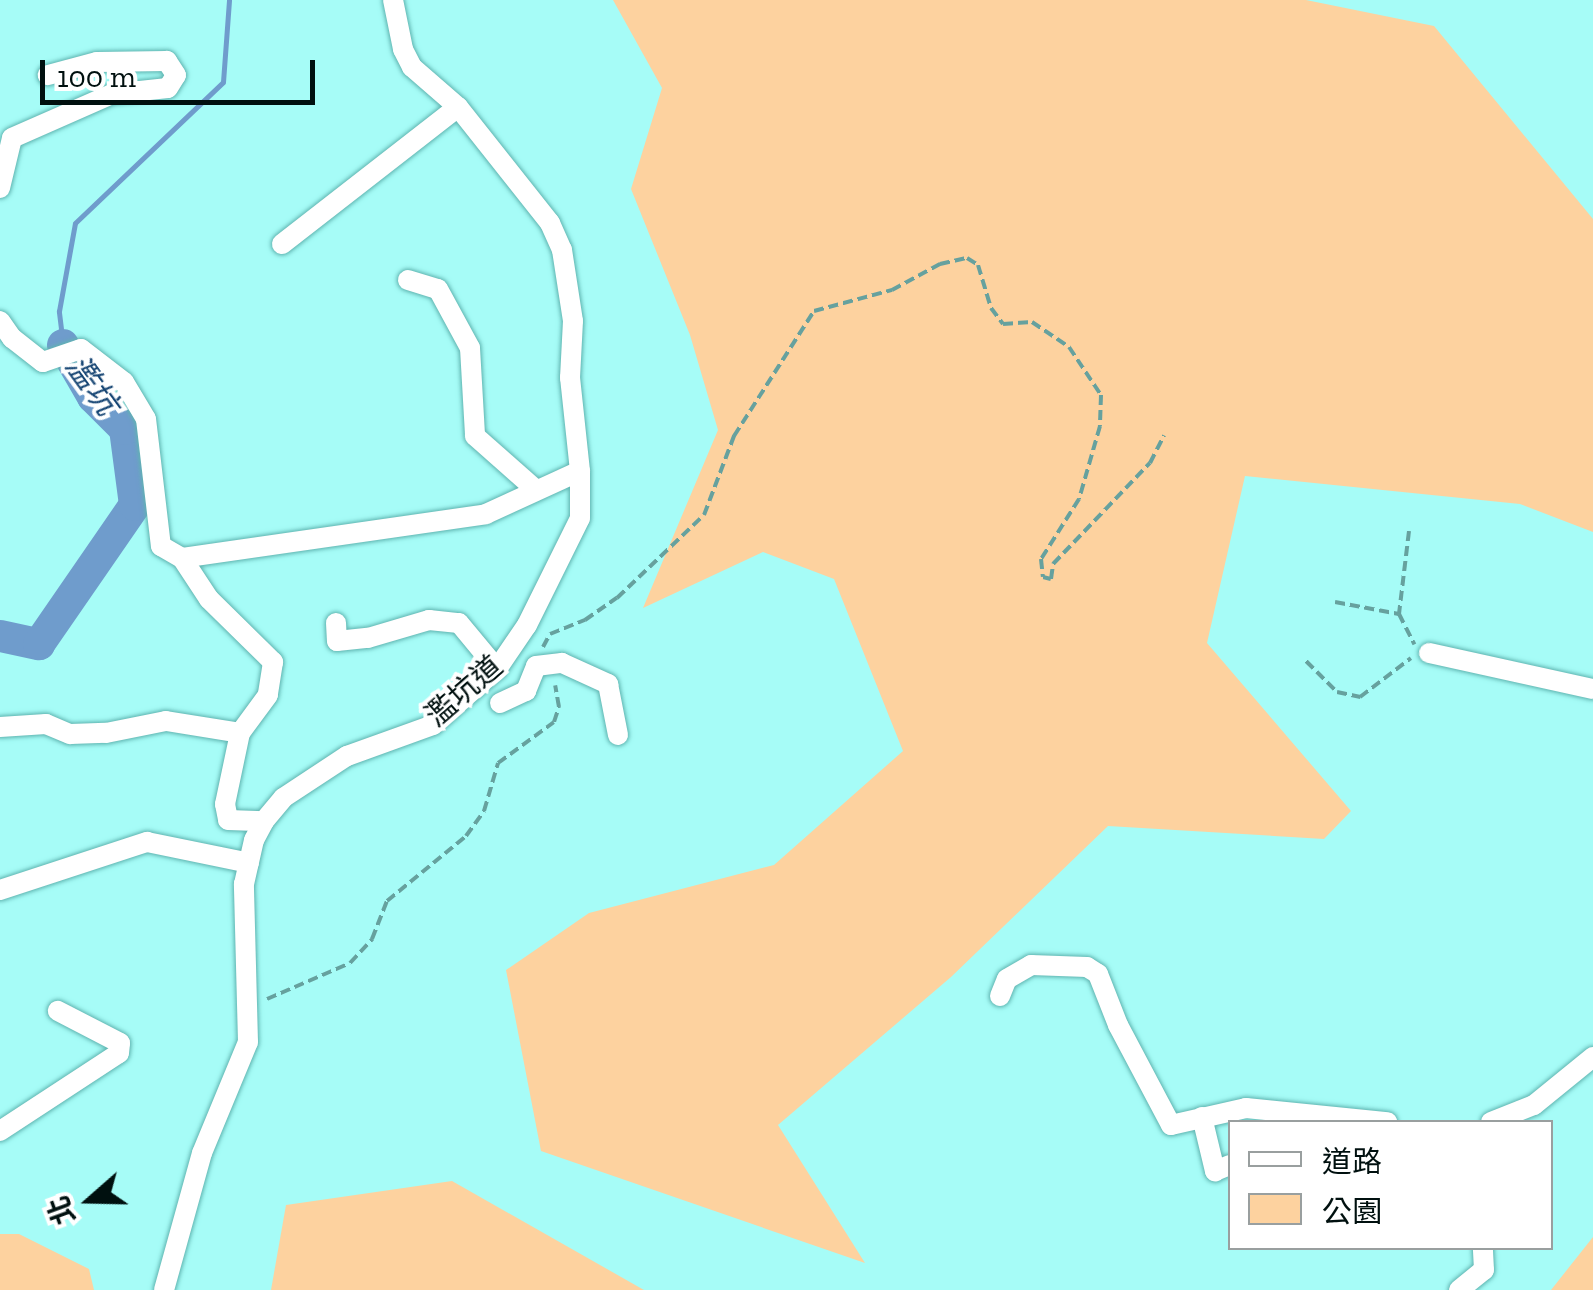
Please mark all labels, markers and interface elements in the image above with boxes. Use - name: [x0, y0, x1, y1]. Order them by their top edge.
- scale bar: [45, 40, 320, 102]
- text: 100 m: [57, 59, 136, 95]
- water label: 濫坑: [58, 348, 126, 422]
- street label: 濫坑道: [418, 648, 510, 734]
- legend: [1228, 1120, 1553, 1250]
- text: 道路: [1322, 1144, 1382, 1180]
- north arrow: [40, 1150, 140, 1250]
- text: 北: [41, 1192, 82, 1229]
- text: 公園: [1322, 1194, 1382, 1230]

